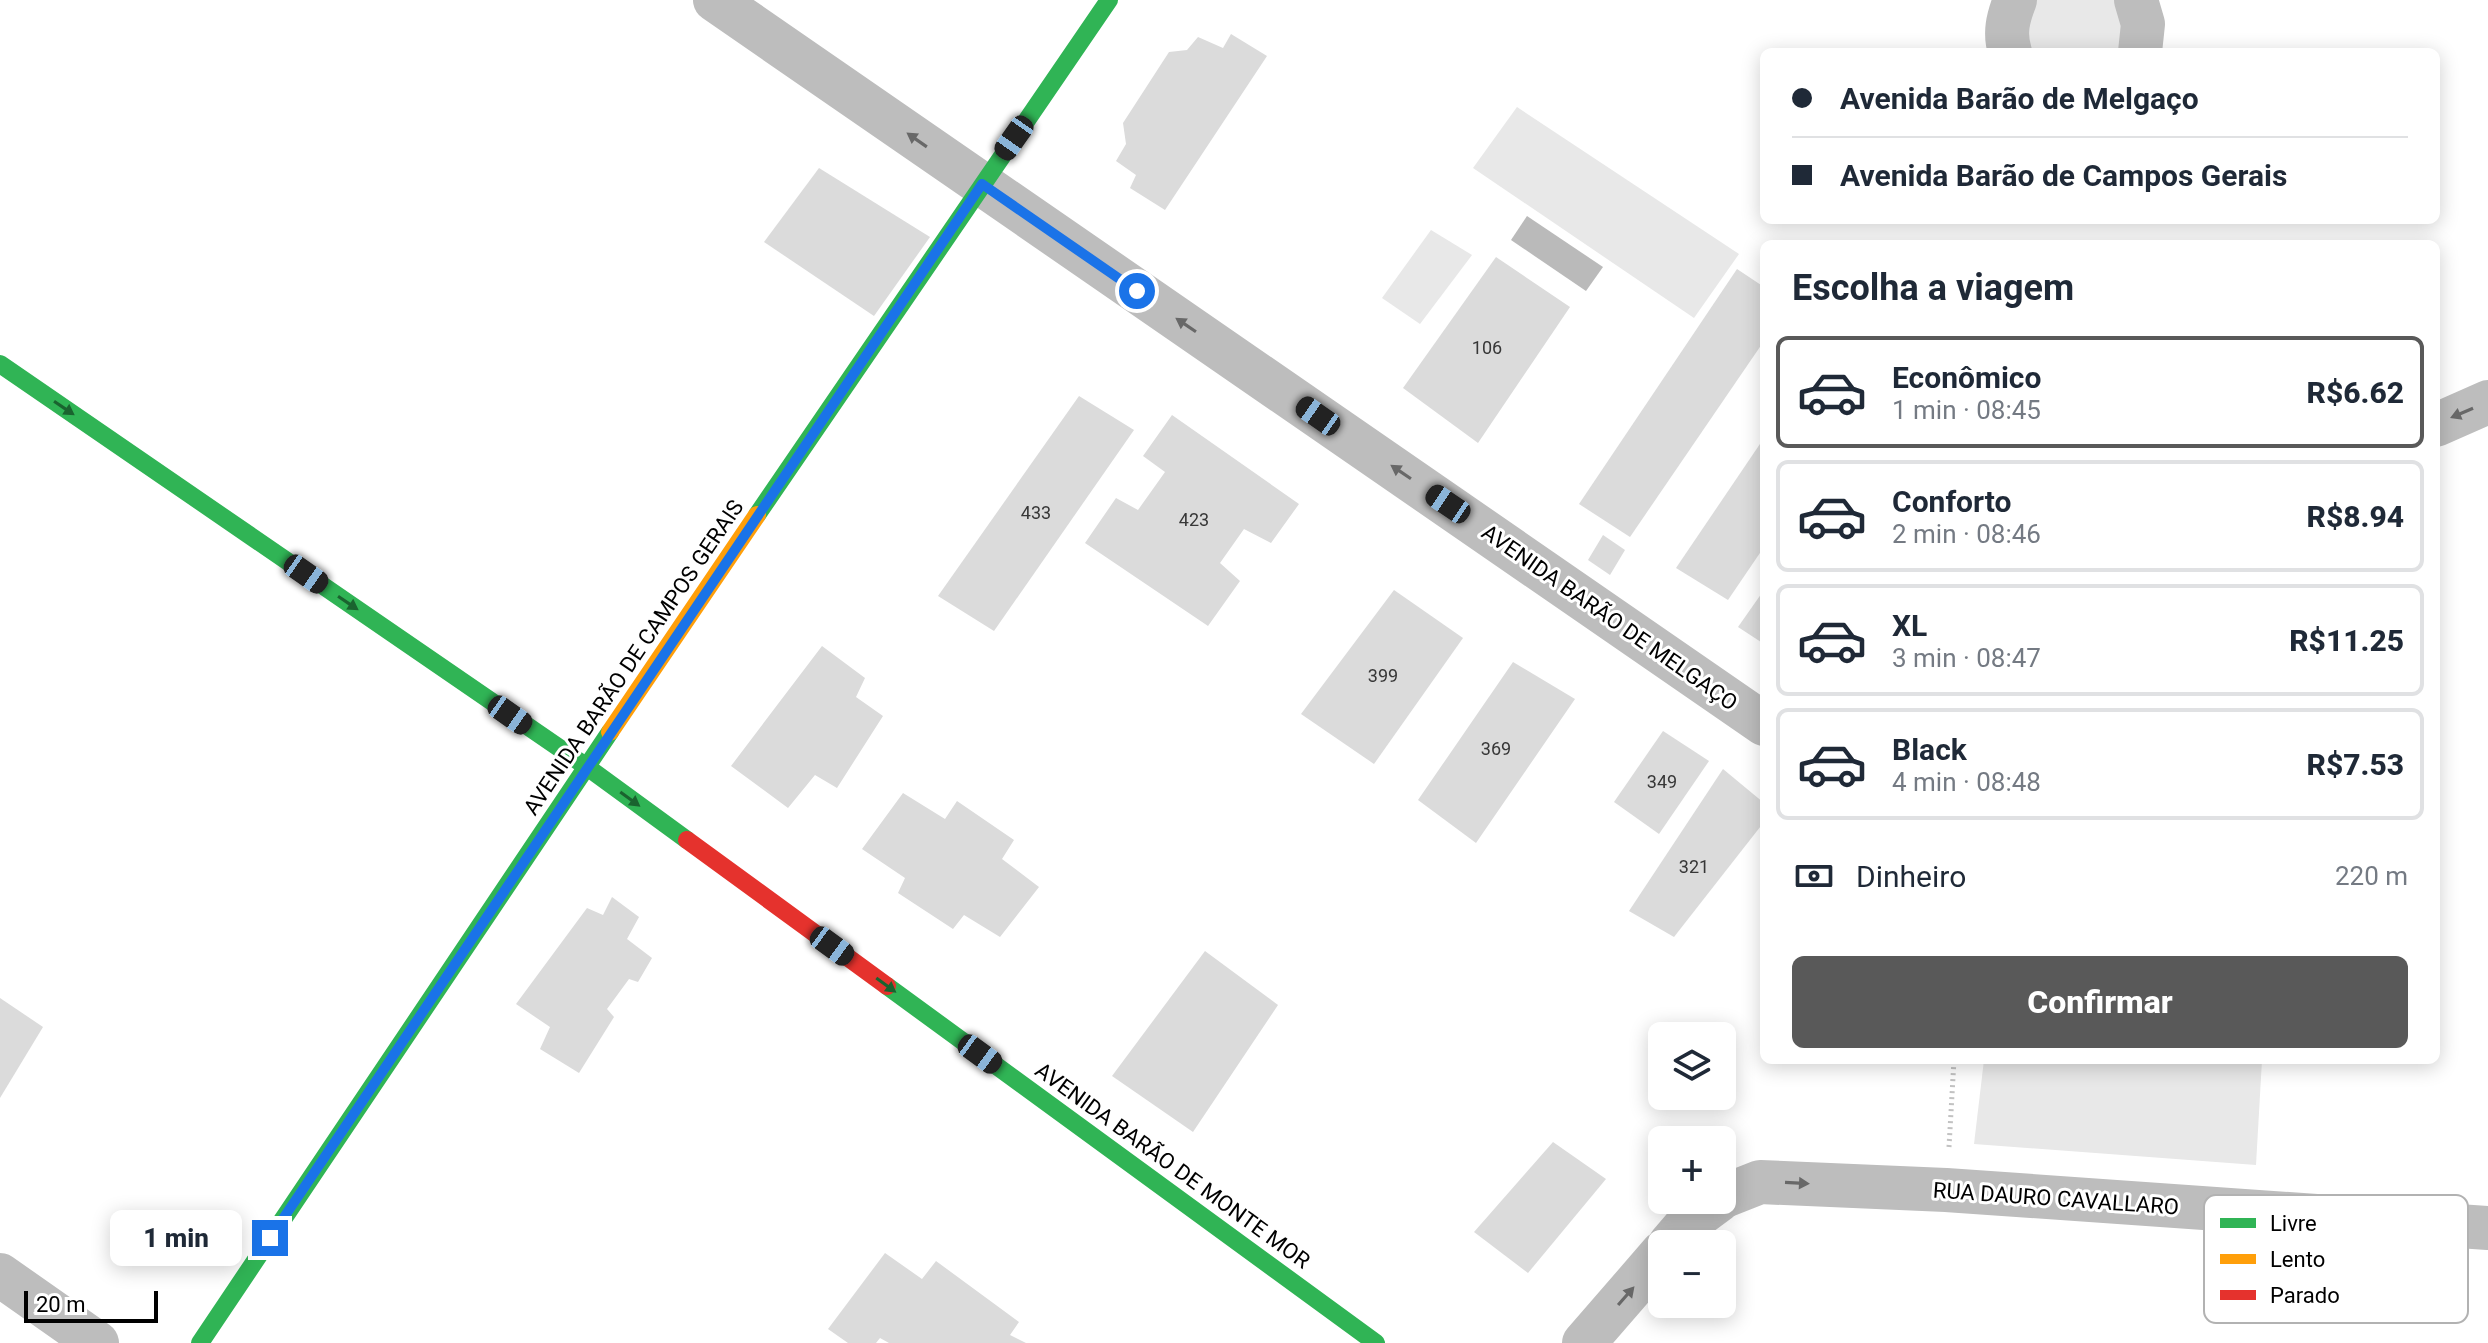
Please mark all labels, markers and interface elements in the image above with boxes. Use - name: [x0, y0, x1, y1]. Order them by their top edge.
- text: Avenida Barão de Melgaço: [1840, 81, 2199, 116]
- car: [990, 111, 1038, 165]
- one-way arrow: [907, 133, 928, 148]
- text: Avenida Barão de Campos Gerais: [1840, 158, 2287, 193]
- text: Escolha a viagem: [1792, 267, 2074, 309]
- route start: [1119, 273, 1155, 309]
- one-way arrow: [1176, 318, 1197, 333]
- house number: 106: [1472, 337, 1502, 358]
- icon: car: [1796, 356, 1868, 428]
- text: Econômico: [1892, 360, 2041, 395]
- text: R$6.62: [2307, 375, 2404, 410]
- car: [1291, 392, 1345, 440]
- text: 1 min · 08:45: [1892, 395, 2041, 425]
- one-way arrow: [54, 400, 75, 415]
- one-way arrow: [2450, 406, 2474, 420]
- one-way arrow: [1390, 465, 1411, 480]
- icon: car: [1796, 480, 1868, 552]
- car: [1421, 481, 1475, 527]
- text: Conforto: [1892, 484, 2011, 519]
- street label: AVENIDA BARÃO DE CAMPOS GERAIS: [518, 495, 748, 819]
- text: R$8.94: [2307, 499, 2404, 534]
- house number: 433: [1021, 502, 1051, 523]
- house number: 423: [1179, 509, 1209, 530]
- street label: AVENIDA BARÃO DE MELGAÇO: [1477, 519, 1742, 715]
- text: 2 min · 08:46: [1892, 519, 2041, 549]
- car: [279, 550, 333, 598]
- one-way arrow: [337, 595, 358, 610]
- icon: car: [1796, 604, 1868, 676]
- text: XL: [1892, 608, 1927, 643]
- text: R$11.25: [2289, 623, 2404, 658]
- text: 3 min · 08:47: [1892, 643, 2041, 673]
- house number: 399: [1368, 665, 1398, 686]
- car: [483, 691, 537, 739]
- icon: car: [1796, 728, 1868, 800]
- text: Black: [1892, 732, 1967, 767]
- house number: 369: [1481, 738, 1511, 759]
- text: R$7.53: [2307, 747, 2404, 782]
- text: 4 min · 08:48: [1892, 767, 2041, 797]
- house number: 349: [1647, 771, 1677, 792]
- one-way arrow: [620, 791, 641, 806]
- icon: cash: [1792, 854, 1836, 898]
- house number: 321: [1679, 856, 1709, 877]
- text: Dinheiro: [1856, 859, 1966, 894]
- text: 220 m: [2335, 861, 2408, 891]
- car: [806, 922, 858, 970]
- button: Confirmar: [1792, 956, 2408, 1048]
- one-way arrow: [876, 977, 896, 993]
- map controls: [1648, 1022, 1736, 1318]
- button: layers: [1648, 1022, 1736, 1110]
- car: [954, 1030, 1006, 1078]
- street label: AVENIDA BARÃO DE MONTE MOR: [1031, 1057, 1315, 1274]
- button: +: [1648, 1126, 1736, 1214]
- one-way arrow: [1785, 1177, 1810, 1190]
- street label: RUA DAURO CAVALLARO: [1932, 1177, 2180, 1220]
- legend: [2204, 1195, 2468, 1323]
- callout: 1 min: [110, 1210, 242, 1266]
- text: Livre: [2270, 1211, 2317, 1236]
- route end: [252, 1220, 288, 1256]
- text: 1 min: [143, 1223, 209, 1253]
- button: −: [1648, 1230, 1736, 1318]
- text: Lento: [2270, 1247, 2325, 1272]
- text: Parado: [2270, 1283, 2340, 1308]
- one-way arrow: [1616, 1286, 1634, 1305]
- scale bar: [24, 1287, 158, 1323]
- text: 20 m: [36, 1292, 85, 1317]

